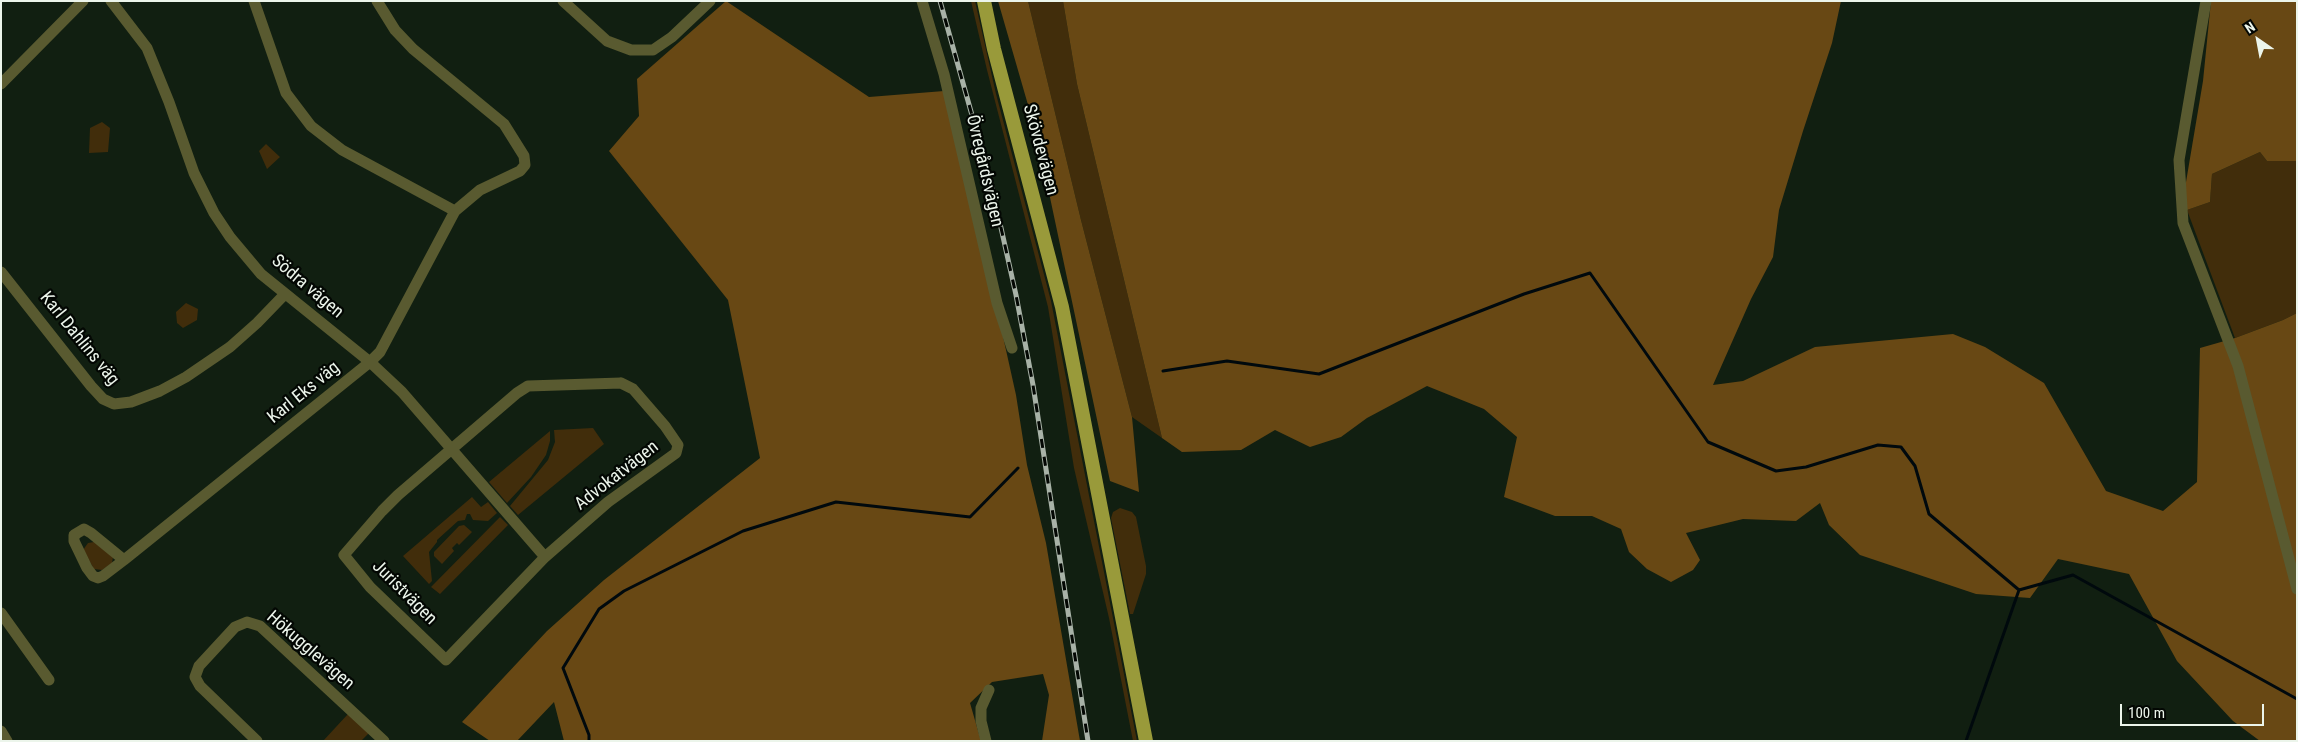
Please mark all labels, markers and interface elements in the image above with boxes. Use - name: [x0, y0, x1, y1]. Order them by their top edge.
- north arrow: [2233, 15, 2283, 65]
- text: N: [2242, 18, 2258, 36]
- street label: Skövdevägen: [1017, 102, 1063, 198]
- street label: Övregårdsvägen: [961, 113, 1007, 229]
- street label: Södra vägen: [267, 251, 347, 323]
- street label: Karl Dahlins väg: [35, 288, 123, 390]
- street label: Karl Eks väg: [264, 357, 344, 429]
- street label: Advokatvägen: [571, 437, 663, 515]
- street label: Juristvägen: [367, 556, 441, 630]
- street label: Hökugglevägen: [262, 607, 358, 695]
- scale bar: [2123, 694, 2267, 726]
- text: 100 m: [2128, 704, 2165, 722]

